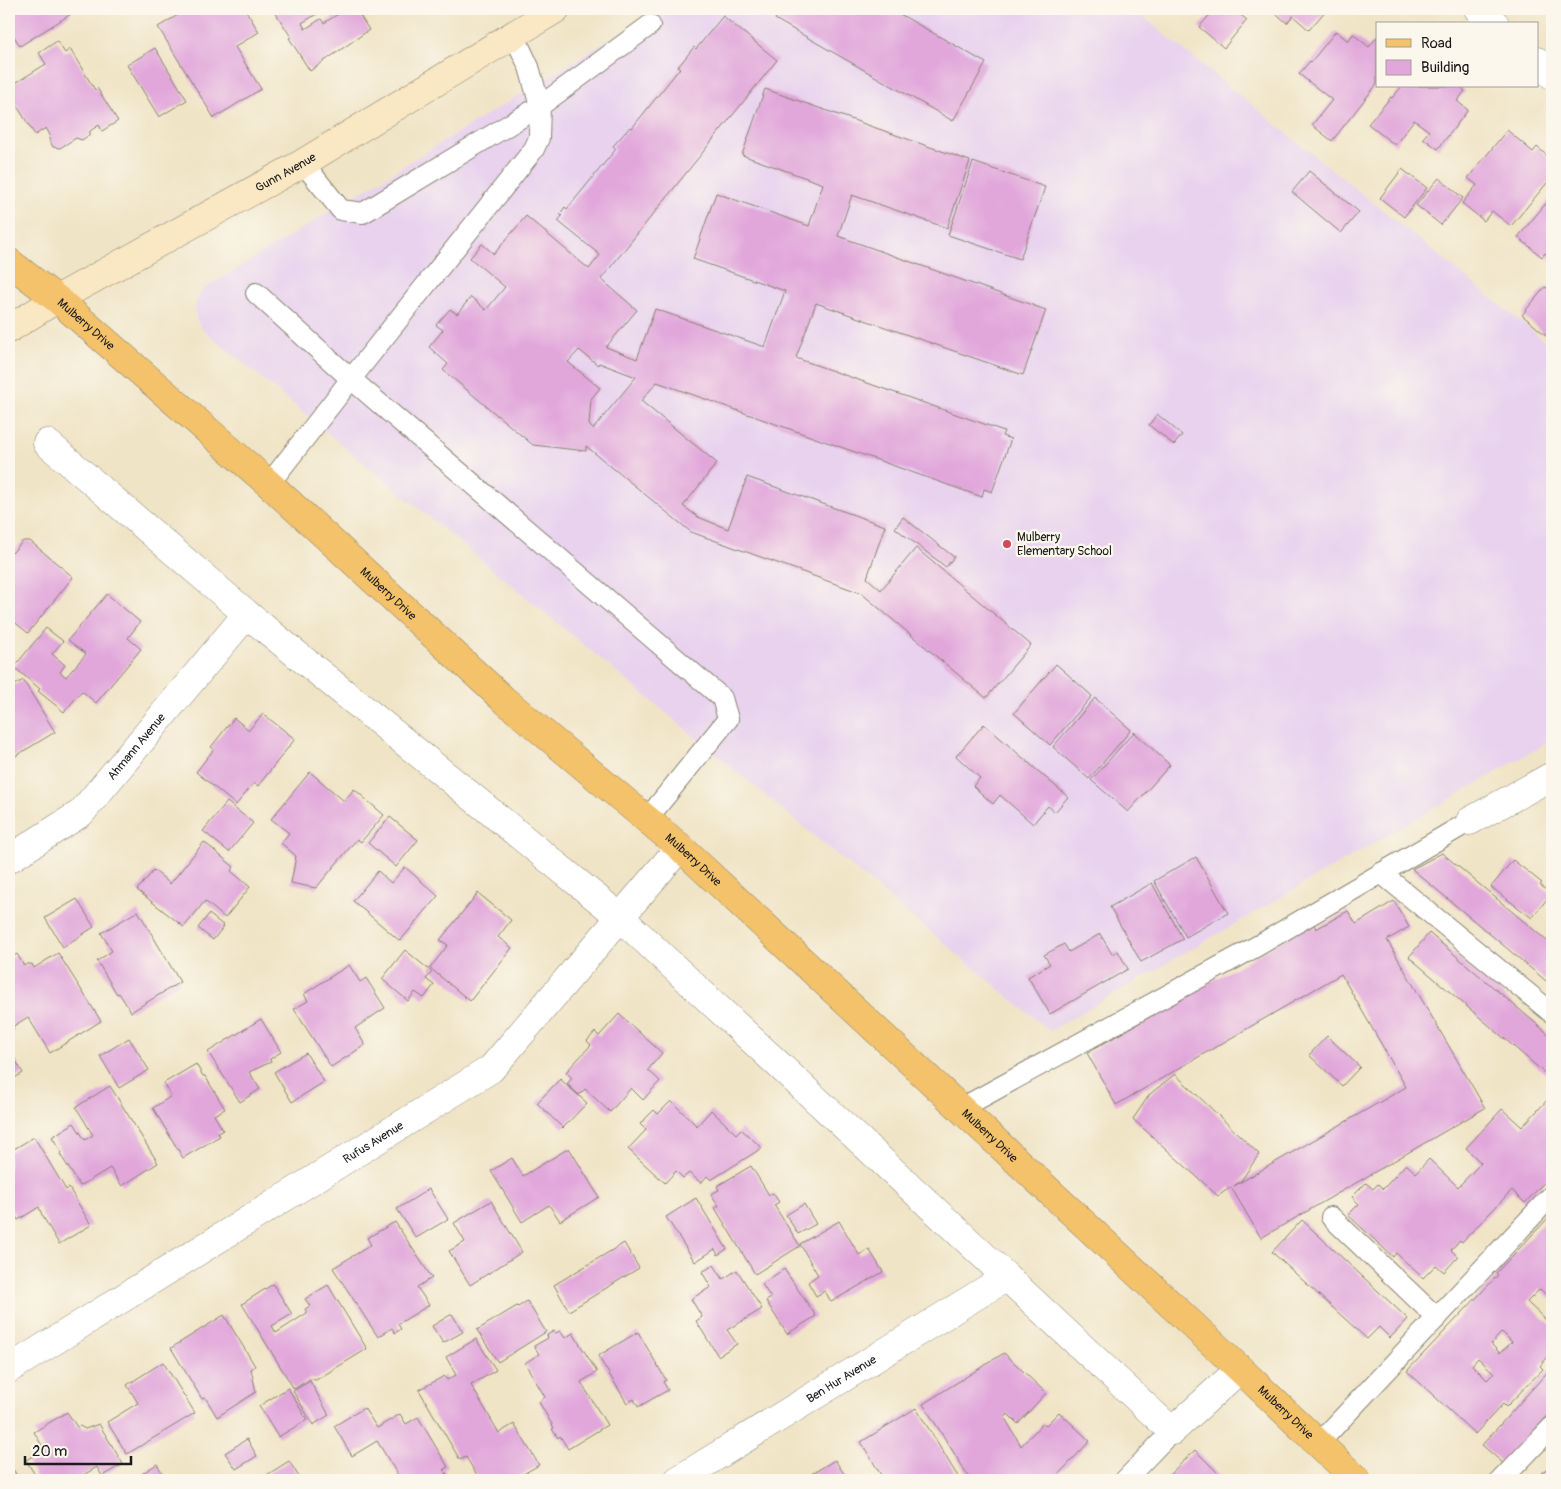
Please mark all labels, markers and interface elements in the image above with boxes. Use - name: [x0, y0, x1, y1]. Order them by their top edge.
- legend: [1376, 22, 1538, 88]
- text: Road: [1421, 34, 1452, 53]
- text: Building: [1421, 58, 1469, 77]
- street label: Gunn Avenue: [253, 149, 319, 195]
- street label: Mulberry Drive: [54, 295, 118, 353]
- place label: Mulberry Elementary School: [1017, 530, 1112, 559]
- marker: Mulberry Elementary School: [1001, 538, 1013, 550]
- street label: Mulberry Drive: [357, 564, 420, 623]
- street label: Ahmann Avenue: [104, 710, 169, 783]
- street label: Mulberry Drive: [662, 830, 725, 890]
- street label: Mulberry Drive: [959, 1106, 1021, 1166]
- street label: Rufus Avenue: [340, 1118, 406, 1167]
- street label: Ben Hur Avenue: [804, 1352, 879, 1406]
- street label: Mulberry Drive: [1255, 1382, 1317, 1442]
- scale bar: [25, 1434, 131, 1466]
- text: 20 m: [32, 1442, 67, 1461]

